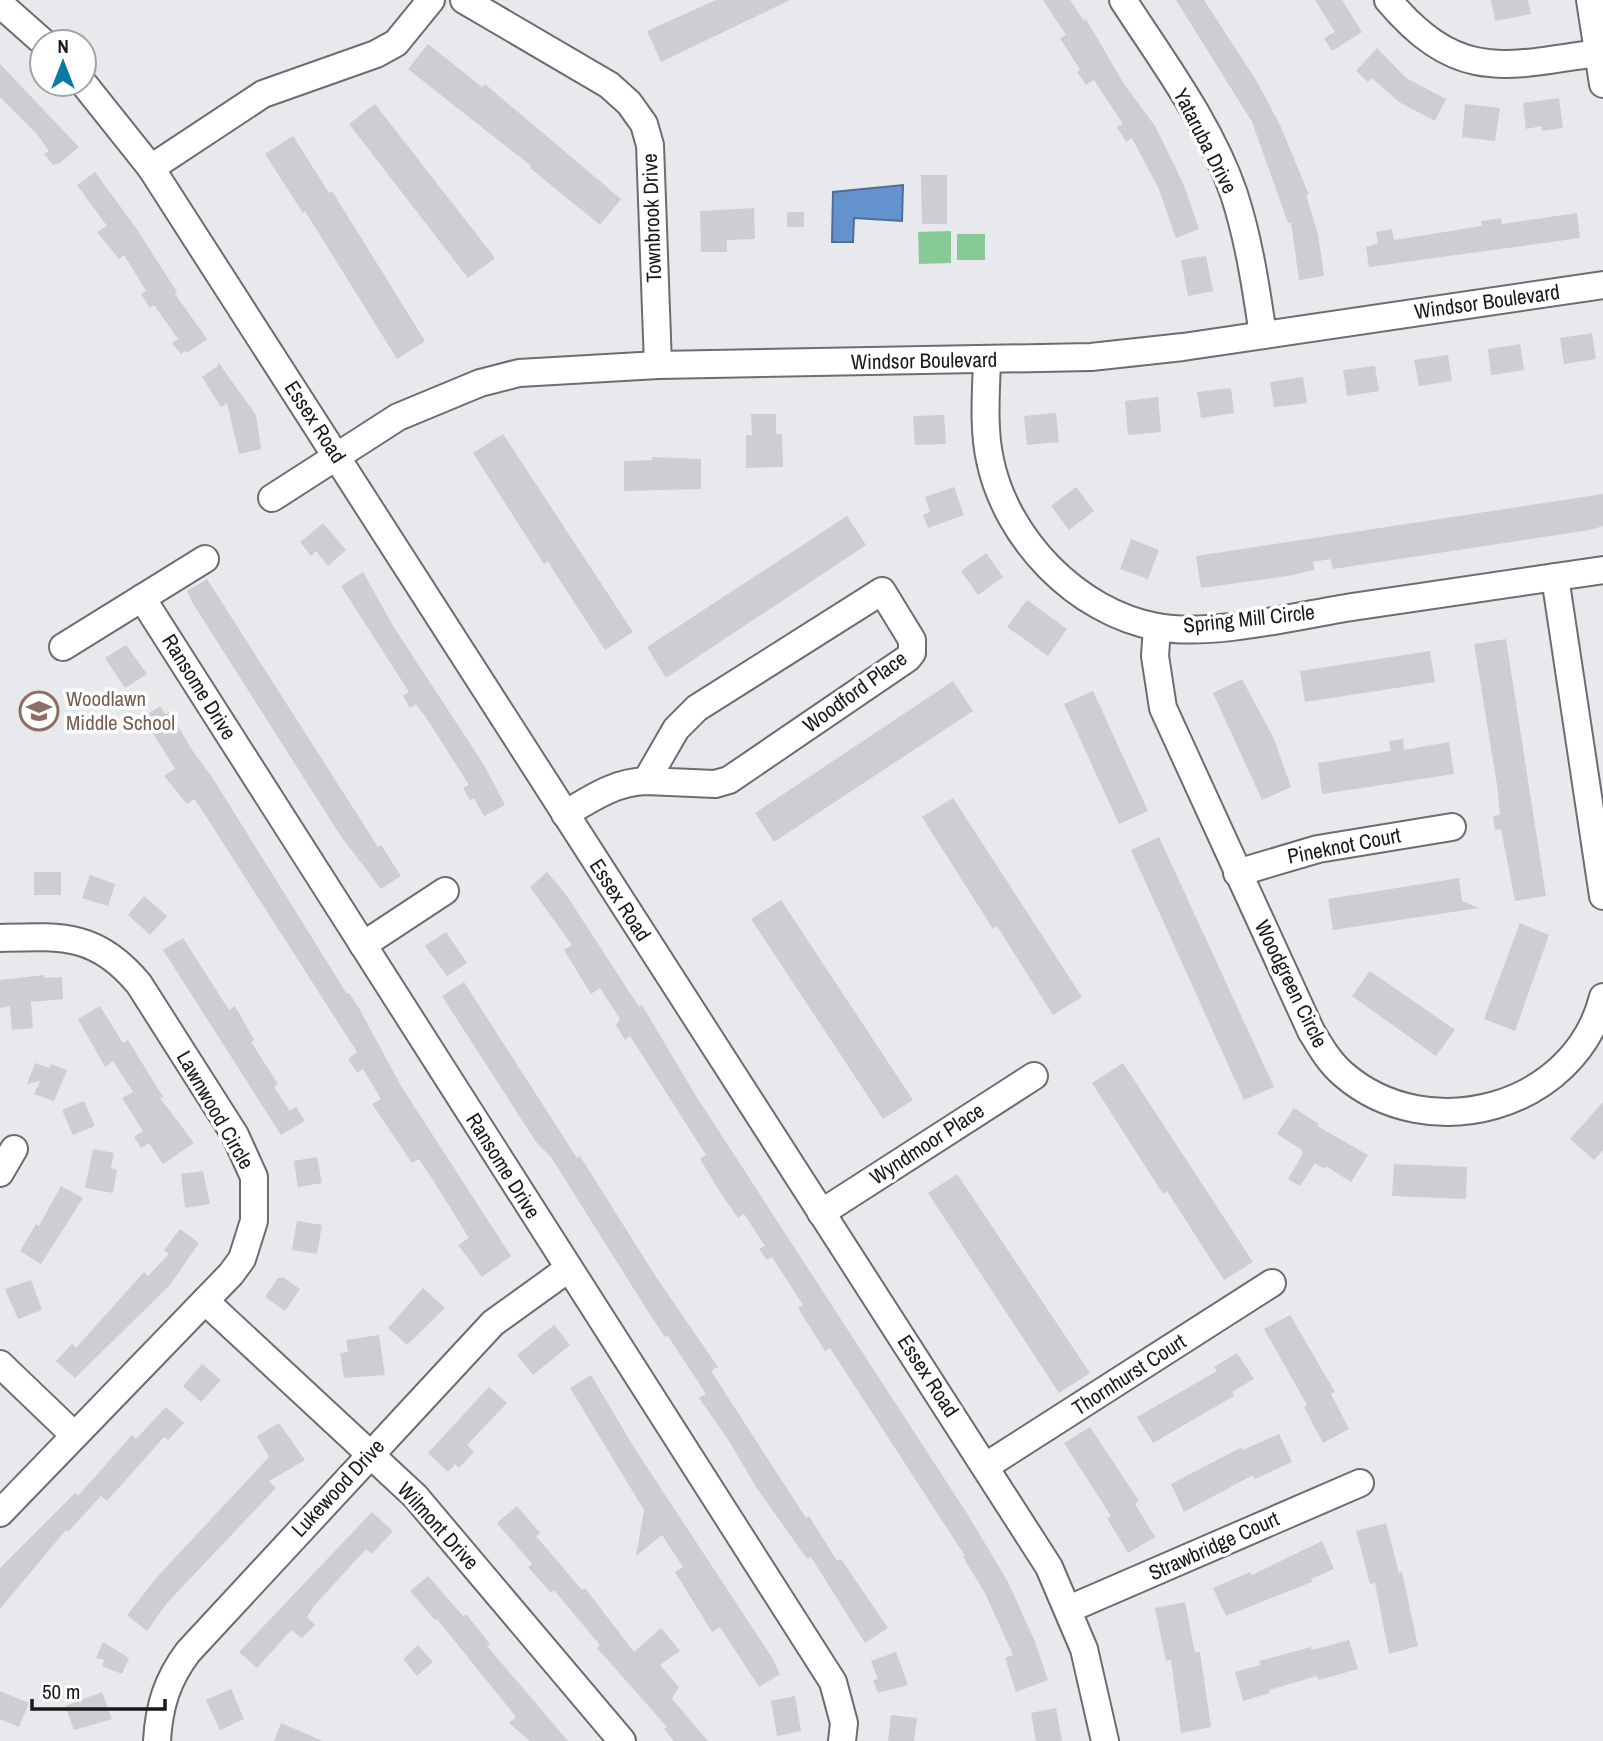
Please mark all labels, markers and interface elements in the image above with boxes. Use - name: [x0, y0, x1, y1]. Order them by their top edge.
- north arrow: [28, 28, 98, 98]
- text: N: [57, 33, 69, 59]
- street label: Yataruba Drive: [1167, 83, 1244, 198]
- street label: Townbrook Drive: [635, 153, 668, 283]
- street label: Windsor Boulevard: [1412, 277, 1561, 326]
- street label: Windsor Boulevard: [851, 345, 997, 376]
- street label: Essex Road: [278, 375, 353, 469]
- street label: Spring Mill Circle: [1182, 597, 1316, 640]
- street label: Ransome Drive: [155, 628, 243, 745]
- street label: Woodford Place: [797, 644, 913, 739]
- place label: Woodlawn Middle School: [66, 684, 175, 737]
- school or university icon: Woodlawn Middle School: [18, 690, 60, 732]
- street label: Pineknot Court: [1285, 820, 1403, 871]
- street label: Essex Road: [583, 853, 658, 947]
- street label: Woodgreen Circle: [1248, 915, 1335, 1052]
- street label: Lawnwood Circle: [170, 1045, 261, 1174]
- street label: Wyndmoor Place: [864, 1096, 990, 1191]
- street label: Ransome Drive: [459, 1107, 547, 1224]
- street label: Thornhurst Court: [1066, 1327, 1191, 1422]
- street label: Essex Road: [891, 1329, 966, 1423]
- street label: Lukewood Drive: [285, 1432, 391, 1543]
- street label: Wilmont Drive: [391, 1475, 486, 1576]
- street label: Strawbridge Court: [1144, 1504, 1284, 1587]
- scale bar: [32, 1668, 164, 1712]
- text: 50 m: [42, 1677, 80, 1706]

